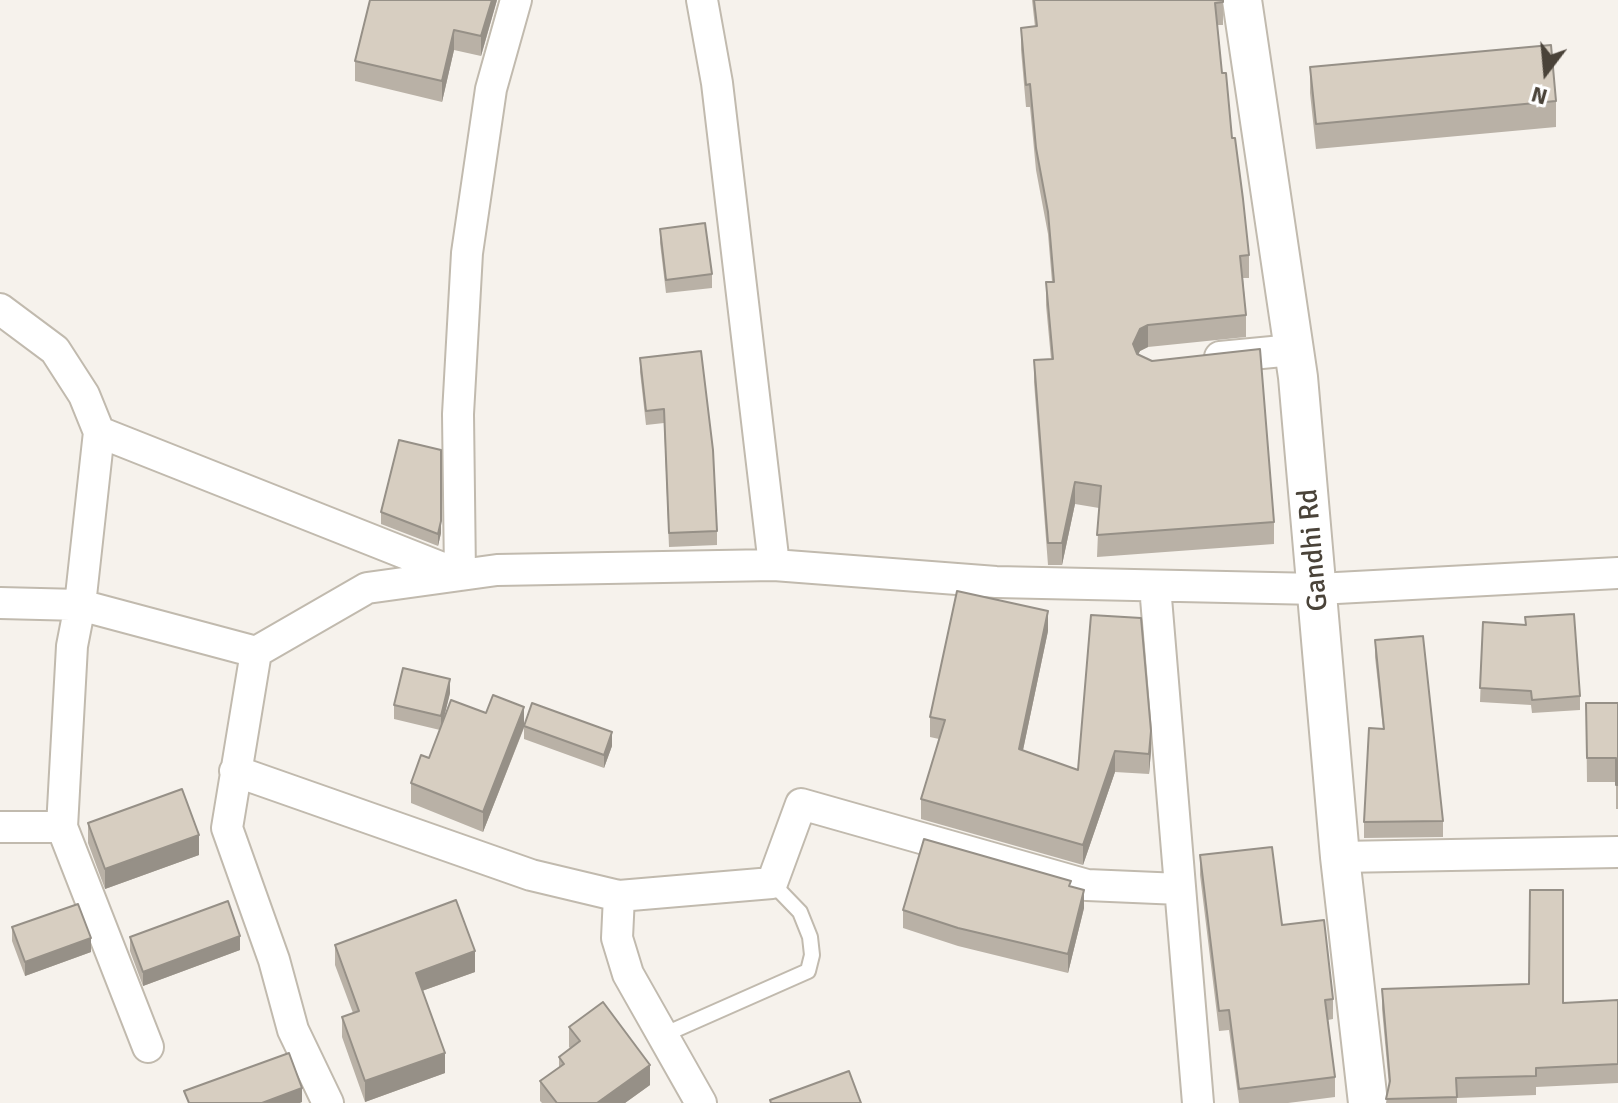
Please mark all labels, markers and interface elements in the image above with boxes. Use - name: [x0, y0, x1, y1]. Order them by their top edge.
- north arrow: [1506, 32, 1586, 112]
- text: N: [1528, 80, 1550, 111]
- street label: Gandhi Rd: [1292, 487, 1336, 613]

